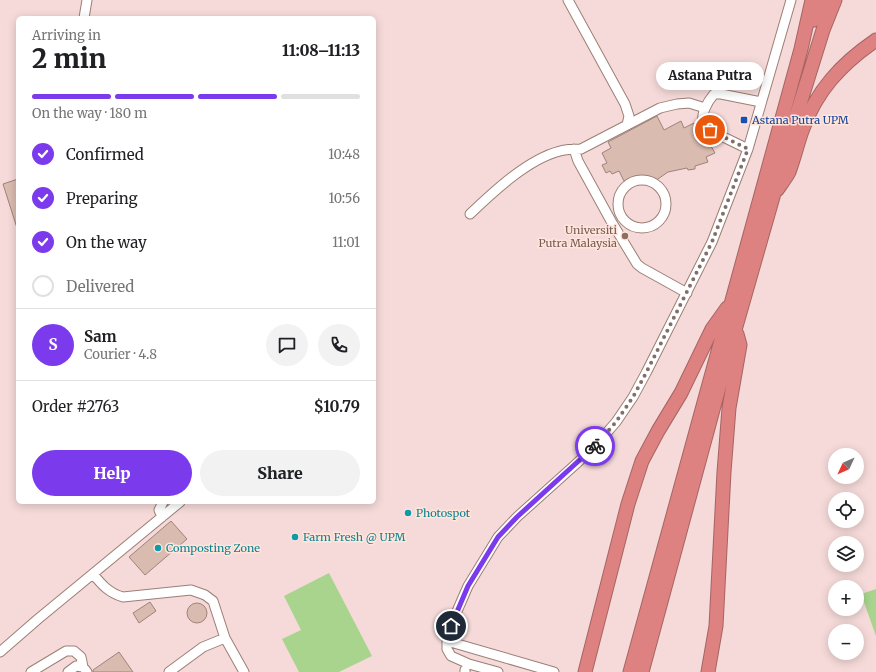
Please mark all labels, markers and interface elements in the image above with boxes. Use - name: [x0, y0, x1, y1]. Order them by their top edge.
- text: Arriving in: [32, 27, 101, 44]
- text: 11:08–11:13: [282, 41, 360, 60]
- text: 2 min: [32, 42, 106, 75]
- callout: Astana Putra: [656, 62, 764, 90]
- text: Astana Putra: [668, 67, 752, 84]
- text: On the way · 180 m: [32, 105, 147, 122]
- pin: [693, 113, 727, 147]
- place label: Astana Putra UPM: [751, 113, 849, 127]
- marker: Astana Putra UPM: [739, 115, 749, 125]
- icon: bag: [699, 119, 721, 141]
- icon: check: [32, 143, 54, 165]
- text: Confirmed: [66, 145, 144, 164]
- text: 10:48: [328, 146, 360, 163]
- icon: check: [32, 187, 54, 209]
- text: Preparing: [66, 189, 138, 208]
- text: 10:56: [328, 190, 360, 207]
- place label: Universiti Putra Malaysia: [538, 223, 617, 250]
- icon: check: [32, 231, 54, 253]
- marker: Universiti Putra Malaysia: [620, 231, 630, 241]
- text: On the way: [66, 233, 147, 252]
- text: 11:01: [332, 234, 360, 251]
- text: Delivered: [66, 277, 134, 296]
- button: chat: [266, 324, 308, 366]
- button: phone: [318, 324, 360, 366]
- text: Sam: [84, 327, 117, 346]
- text: S: [48, 335, 58, 354]
- text: Courier · 4.8: [84, 346, 157, 363]
- text: Order #2763: [32, 397, 119, 416]
- text: $10.79: [314, 397, 360, 416]
- courier: [575, 426, 615, 466]
- icon: bike: [584, 435, 606, 457]
- north arrow: [828, 448, 864, 484]
- map controls: [828, 448, 864, 660]
- button: Help: [32, 450, 192, 496]
- button: Share: [200, 450, 360, 496]
- button: locate: [828, 492, 864, 528]
- place label: Photospot: [416, 506, 471, 520]
- marker: Photospot: [403, 508, 413, 518]
- place label: Farm Fresh @ UPM: [303, 530, 405, 544]
- marker: Farm Fresh @ UPM: [290, 532, 300, 542]
- button: layers: [828, 536, 864, 572]
- place label: Composting Zone: [166, 541, 260, 555]
- marker: Composting Zone: [153, 543, 163, 553]
- button: +: [828, 580, 864, 616]
- pin: [434, 609, 468, 643]
- icon: home: [440, 615, 462, 637]
- button: −: [828, 624, 864, 660]

